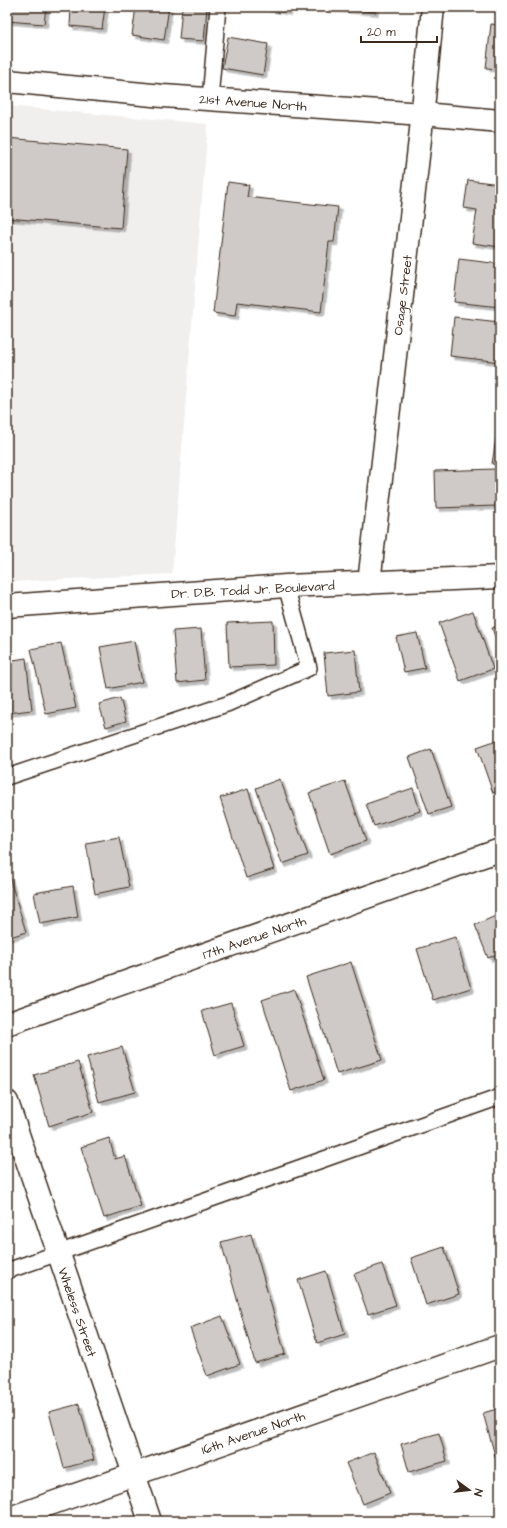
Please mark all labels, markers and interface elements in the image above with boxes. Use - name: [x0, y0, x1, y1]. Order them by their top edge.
- scale bar: [361, 18, 437, 44]
- text: 20 m: [367, 24, 396, 41]
- street label: 21st Avenue North: [199, 90, 308, 116]
- street label: Osage Street: [389, 253, 418, 336]
- street label: Dr. D.B. Todd Jr. Boulevard: [171, 577, 336, 603]
- street label: 17th Avenue North: [200, 912, 309, 964]
- street label: Wheless Street: [53, 1265, 101, 1360]
- street label: 16th Avenue North: [199, 1407, 308, 1459]
- north arrow: [449, 1470, 489, 1510]
- text: N: [470, 1487, 486, 1498]

